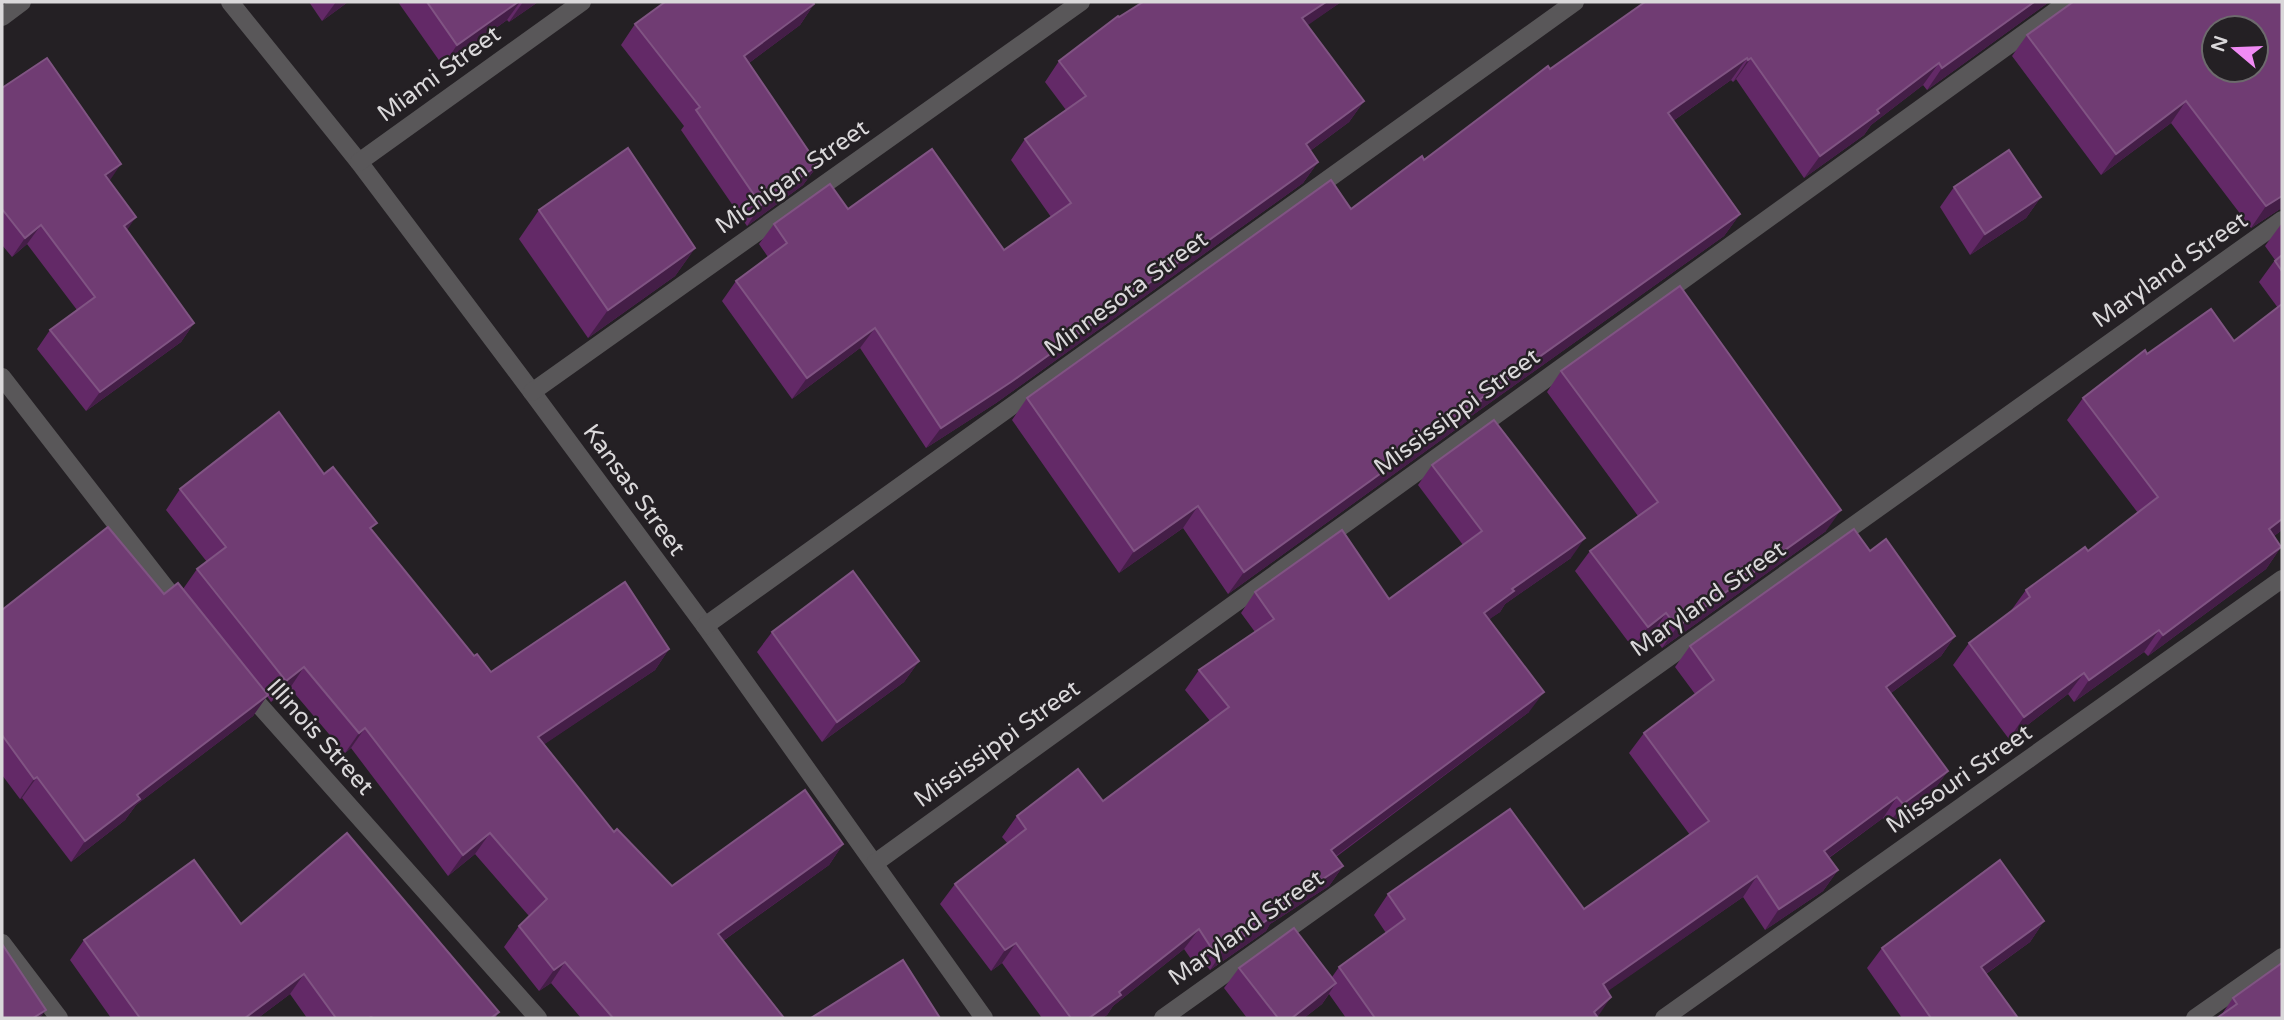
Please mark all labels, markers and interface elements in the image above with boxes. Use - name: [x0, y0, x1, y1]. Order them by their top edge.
- north arrow: [2200, 14, 2270, 84]
- street label: Miami Street: [372, 20, 506, 128]
- text: N: [2207, 33, 2233, 55]
- street label: Michigan Street: [710, 113, 874, 241]
- street label: Maryland Street: [2087, 206, 2253, 334]
- street label: Minnesota Street: [1038, 225, 1214, 363]
- street label: Mississippi Street: [1368, 342, 1546, 482]
- street label: Kansas Street: [577, 419, 691, 561]
- street label: Maryland Street: [1625, 535, 1791, 663]
- street label: Illinois Street: [260, 673, 380, 801]
- street label: Mississippi Street: [908, 674, 1086, 814]
- street label: Missouri Street: [1881, 718, 2037, 840]
- street label: Maryland Street: [1163, 864, 1329, 992]

